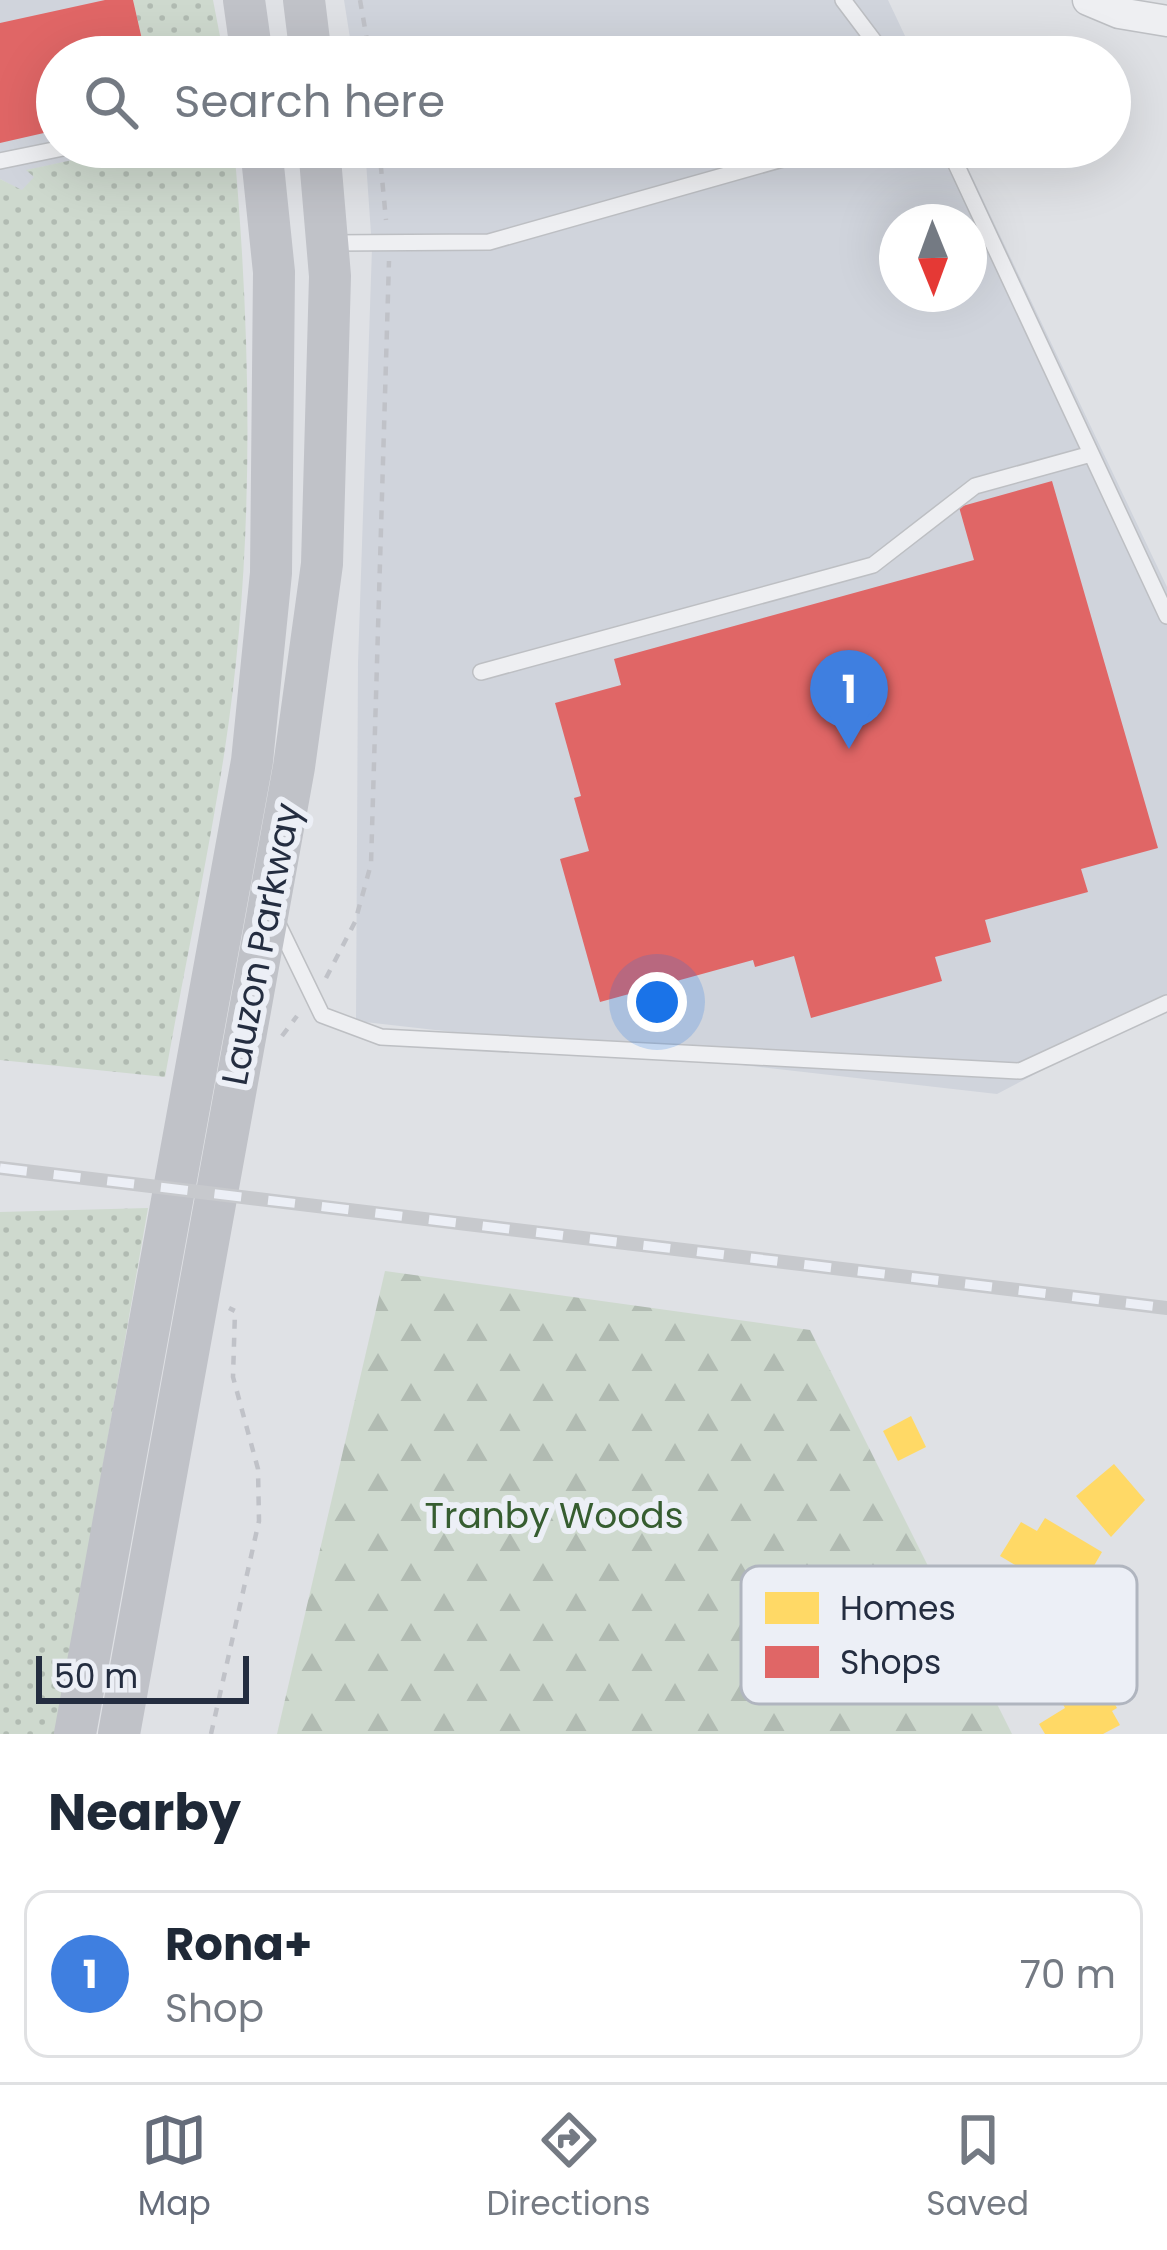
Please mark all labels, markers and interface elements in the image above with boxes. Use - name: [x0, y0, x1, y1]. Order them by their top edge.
- search box: [36, 36, 1131, 168]
- icon: search: [78, 69, 144, 135]
- text: Search here: [174, 70, 445, 133]
- north arrow: [879, 204, 987, 312]
- pin: 1: [810, 650, 888, 749]
- street label: Lauzon Parkway: [209, 799, 313, 1089]
- your location: [627, 972, 687, 1032]
- park label: Tranby Woods: [425, 1490, 683, 1541]
- legend: [741, 1566, 1137, 1704]
- text: Homes: [840, 1585, 956, 1632]
- text: Shops: [840, 1639, 941, 1686]
- scale bar: [36, 1650, 249, 1703]
- text: 50 m: [54, 1653, 138, 1700]
- text: Nearby: [48, 1776, 241, 1848]
- text: Rona+: [165, 1913, 312, 1976]
- text: 1: [83, 1947, 97, 2002]
- text: 70 m: [1020, 1947, 1116, 2002]
- text: Shop: [165, 1981, 264, 2036]
- tab: Map: [138, 2107, 211, 2229]
- tab: Directions: [487, 2107, 650, 2229]
- tab: Saved: [926, 2107, 1029, 2229]

